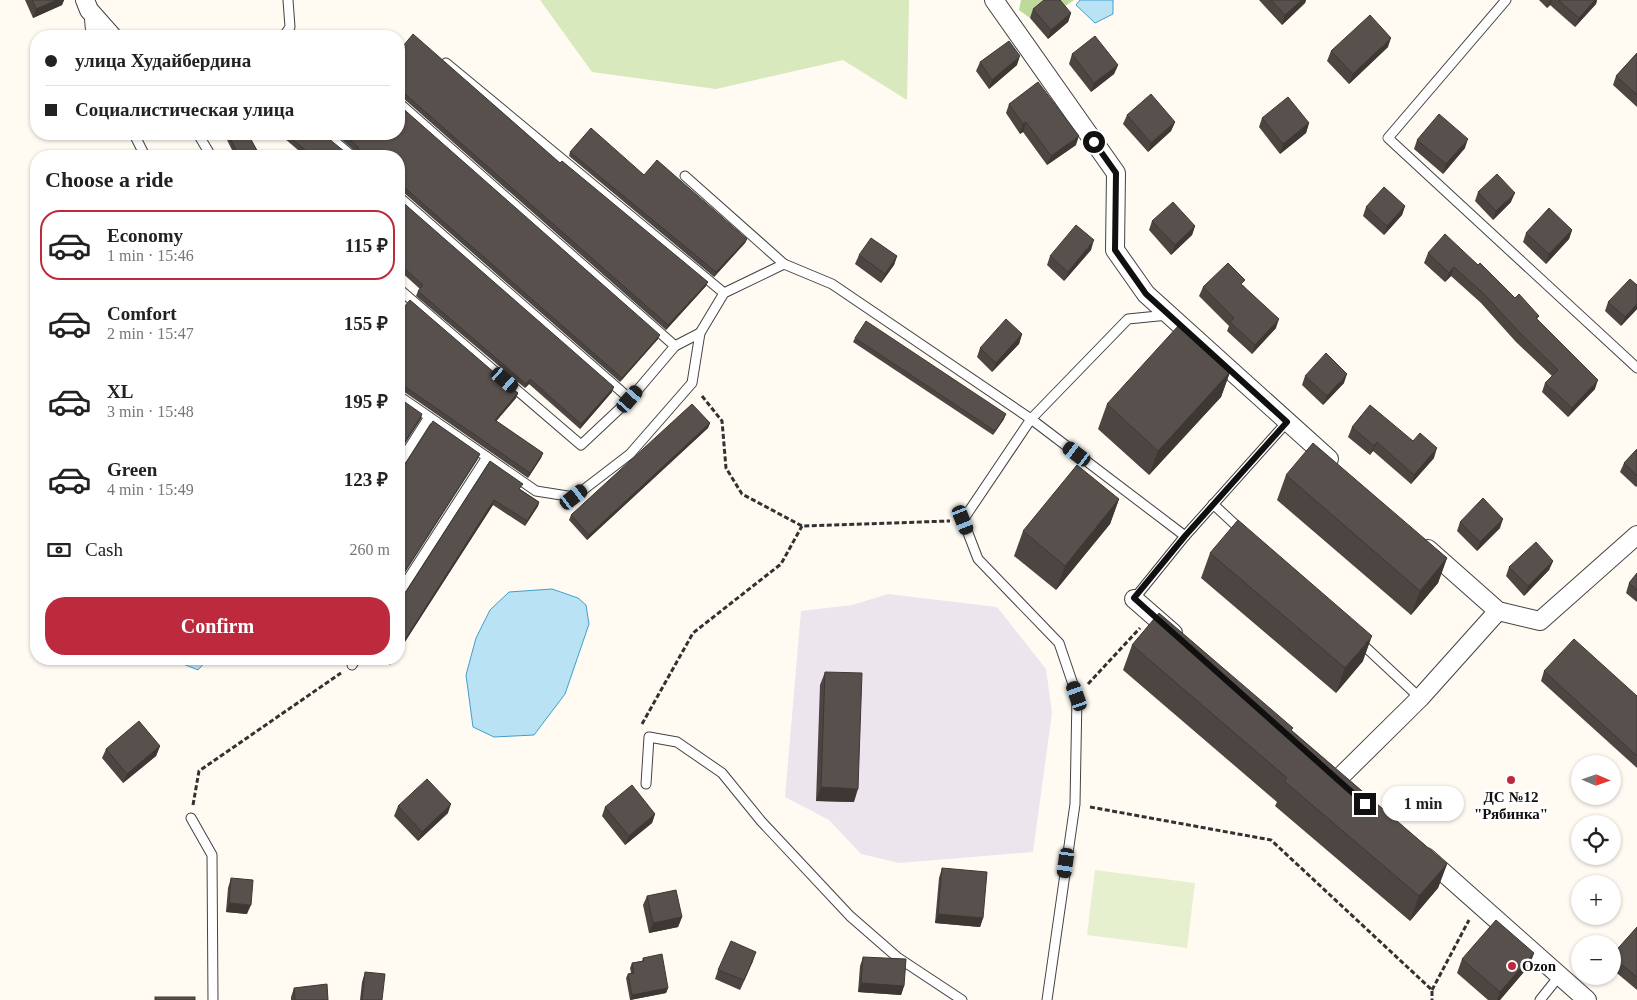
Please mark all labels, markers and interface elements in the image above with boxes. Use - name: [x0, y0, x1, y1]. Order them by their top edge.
- text: улица Худайбердина: [75, 50, 251, 71]
- text: Социалистическая улица: [75, 99, 294, 120]
- route start: [1083, 131, 1105, 153]
- text: Choose a ride: [45, 167, 173, 192]
- icon: car: [47, 223, 92, 268]
- text: Economy: [107, 225, 183, 246]
- text: 115 ₽: [345, 235, 388, 256]
- text: 1 min · 15:46: [107, 247, 194, 264]
- icon: car: [47, 301, 92, 346]
- text: Comfort: [107, 303, 177, 324]
- text: 155 ₽: [344, 313, 388, 334]
- text: 2 min · 15:47: [107, 325, 194, 342]
- car: [488, 364, 521, 396]
- icon: car: [47, 379, 92, 424]
- text: XL: [107, 381, 133, 402]
- car: [614, 383, 645, 415]
- text: 195 ₽: [344, 391, 388, 412]
- text: 3 min · 15:48: [107, 403, 194, 420]
- car: [1060, 439, 1093, 469]
- icon: car: [47, 457, 92, 502]
- text: Green: [107, 459, 157, 480]
- text: 123 ₽: [344, 469, 388, 490]
- text: 4 min · 15:49: [107, 481, 194, 498]
- car: [557, 482, 590, 512]
- car: [950, 503, 975, 537]
- icon: cash: [45, 536, 73, 564]
- text: Cash: [85, 539, 123, 560]
- text: 260 m: [350, 541, 390, 558]
- button: Confirm: [45, 597, 390, 655]
- car: [1065, 679, 1088, 713]
- north arrow: [1571, 755, 1621, 805]
- map controls: [1571, 755, 1621, 985]
- marker: ДС №12 "Рябинка": [1505, 774, 1517, 786]
- callout: 1 min: [1382, 786, 1465, 822]
- place label: ДС №12 "Рябинка": [1474, 789, 1548, 822]
- route end: [1354, 793, 1376, 815]
- text: 1 min: [1404, 795, 1442, 812]
- button: locate: [1571, 815, 1621, 865]
- car: [1056, 847, 1075, 879]
- button: +: [1571, 875, 1621, 925]
- button: −: [1571, 935, 1621, 985]
- place label: Ozon: [1522, 958, 1557, 974]
- marker: Ozon: [1506, 960, 1518, 972]

